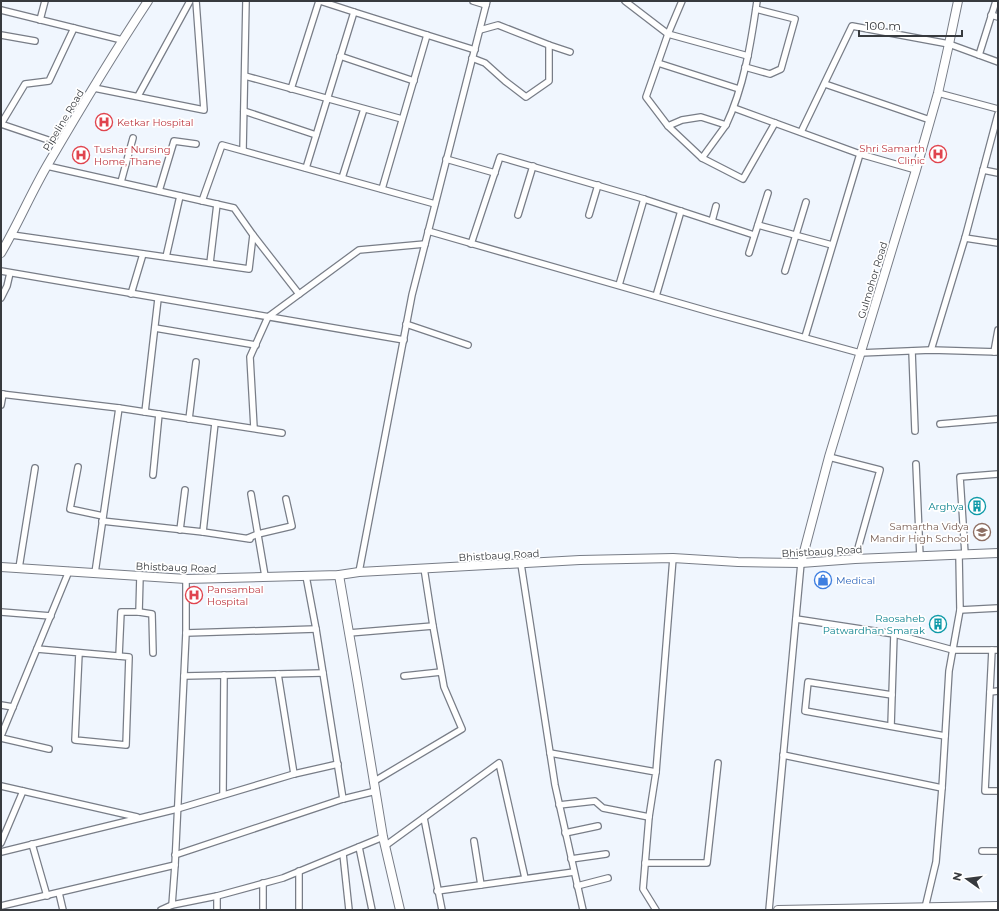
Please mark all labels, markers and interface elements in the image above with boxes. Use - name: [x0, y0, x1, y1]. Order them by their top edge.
- scale bar: [859, 12, 962, 38]
- text: 100 m: [865, 18, 901, 33]
- street label: Pipeline Road: [40, 87, 87, 153]
- hospital icon: Ketkar Hospital: [94, 112, 114, 132]
- place label: Ketkar Hospital: [117, 116, 194, 129]
- place label: Shri Samarth Clinic: [859, 142, 925, 167]
- place label: Tushar Nursing Home, Thane: [94, 143, 171, 168]
- hospital icon: Shri Samarth Clinic: [928, 144, 948, 164]
- hospital icon: Tushar Nursing Home, Thane: [71, 145, 91, 165]
- street label: Gulmohor Road: [855, 240, 890, 320]
- building icon: Arghya: [967, 496, 987, 516]
- place label: Arghya: [928, 500, 964, 513]
- place label: Samartha Vidya Mandir High School: [870, 520, 969, 545]
- school or university icon: Samartha Vidya Mandir High School: [972, 522, 992, 542]
- street label: Bhistbaug Road: [781, 543, 863, 560]
- street label: Bhistbaug Road: [458, 547, 540, 564]
- street label: Bhistbaug Road: [135, 560, 217, 575]
- shop icon: Medical: [813, 570, 833, 590]
- place label: Medical: [836, 574, 875, 587]
- place label: Pansambal Hospital: [207, 583, 263, 608]
- hospital icon: Pansambal Hospital: [184, 585, 204, 605]
- place label: Raosaheb Patwardhan Smarak: [823, 612, 925, 637]
- building icon: Raosaheb Patwardhan Smarak: [928, 614, 948, 634]
- north arrow: [947, 859, 987, 899]
- text: N: [949, 871, 965, 883]

